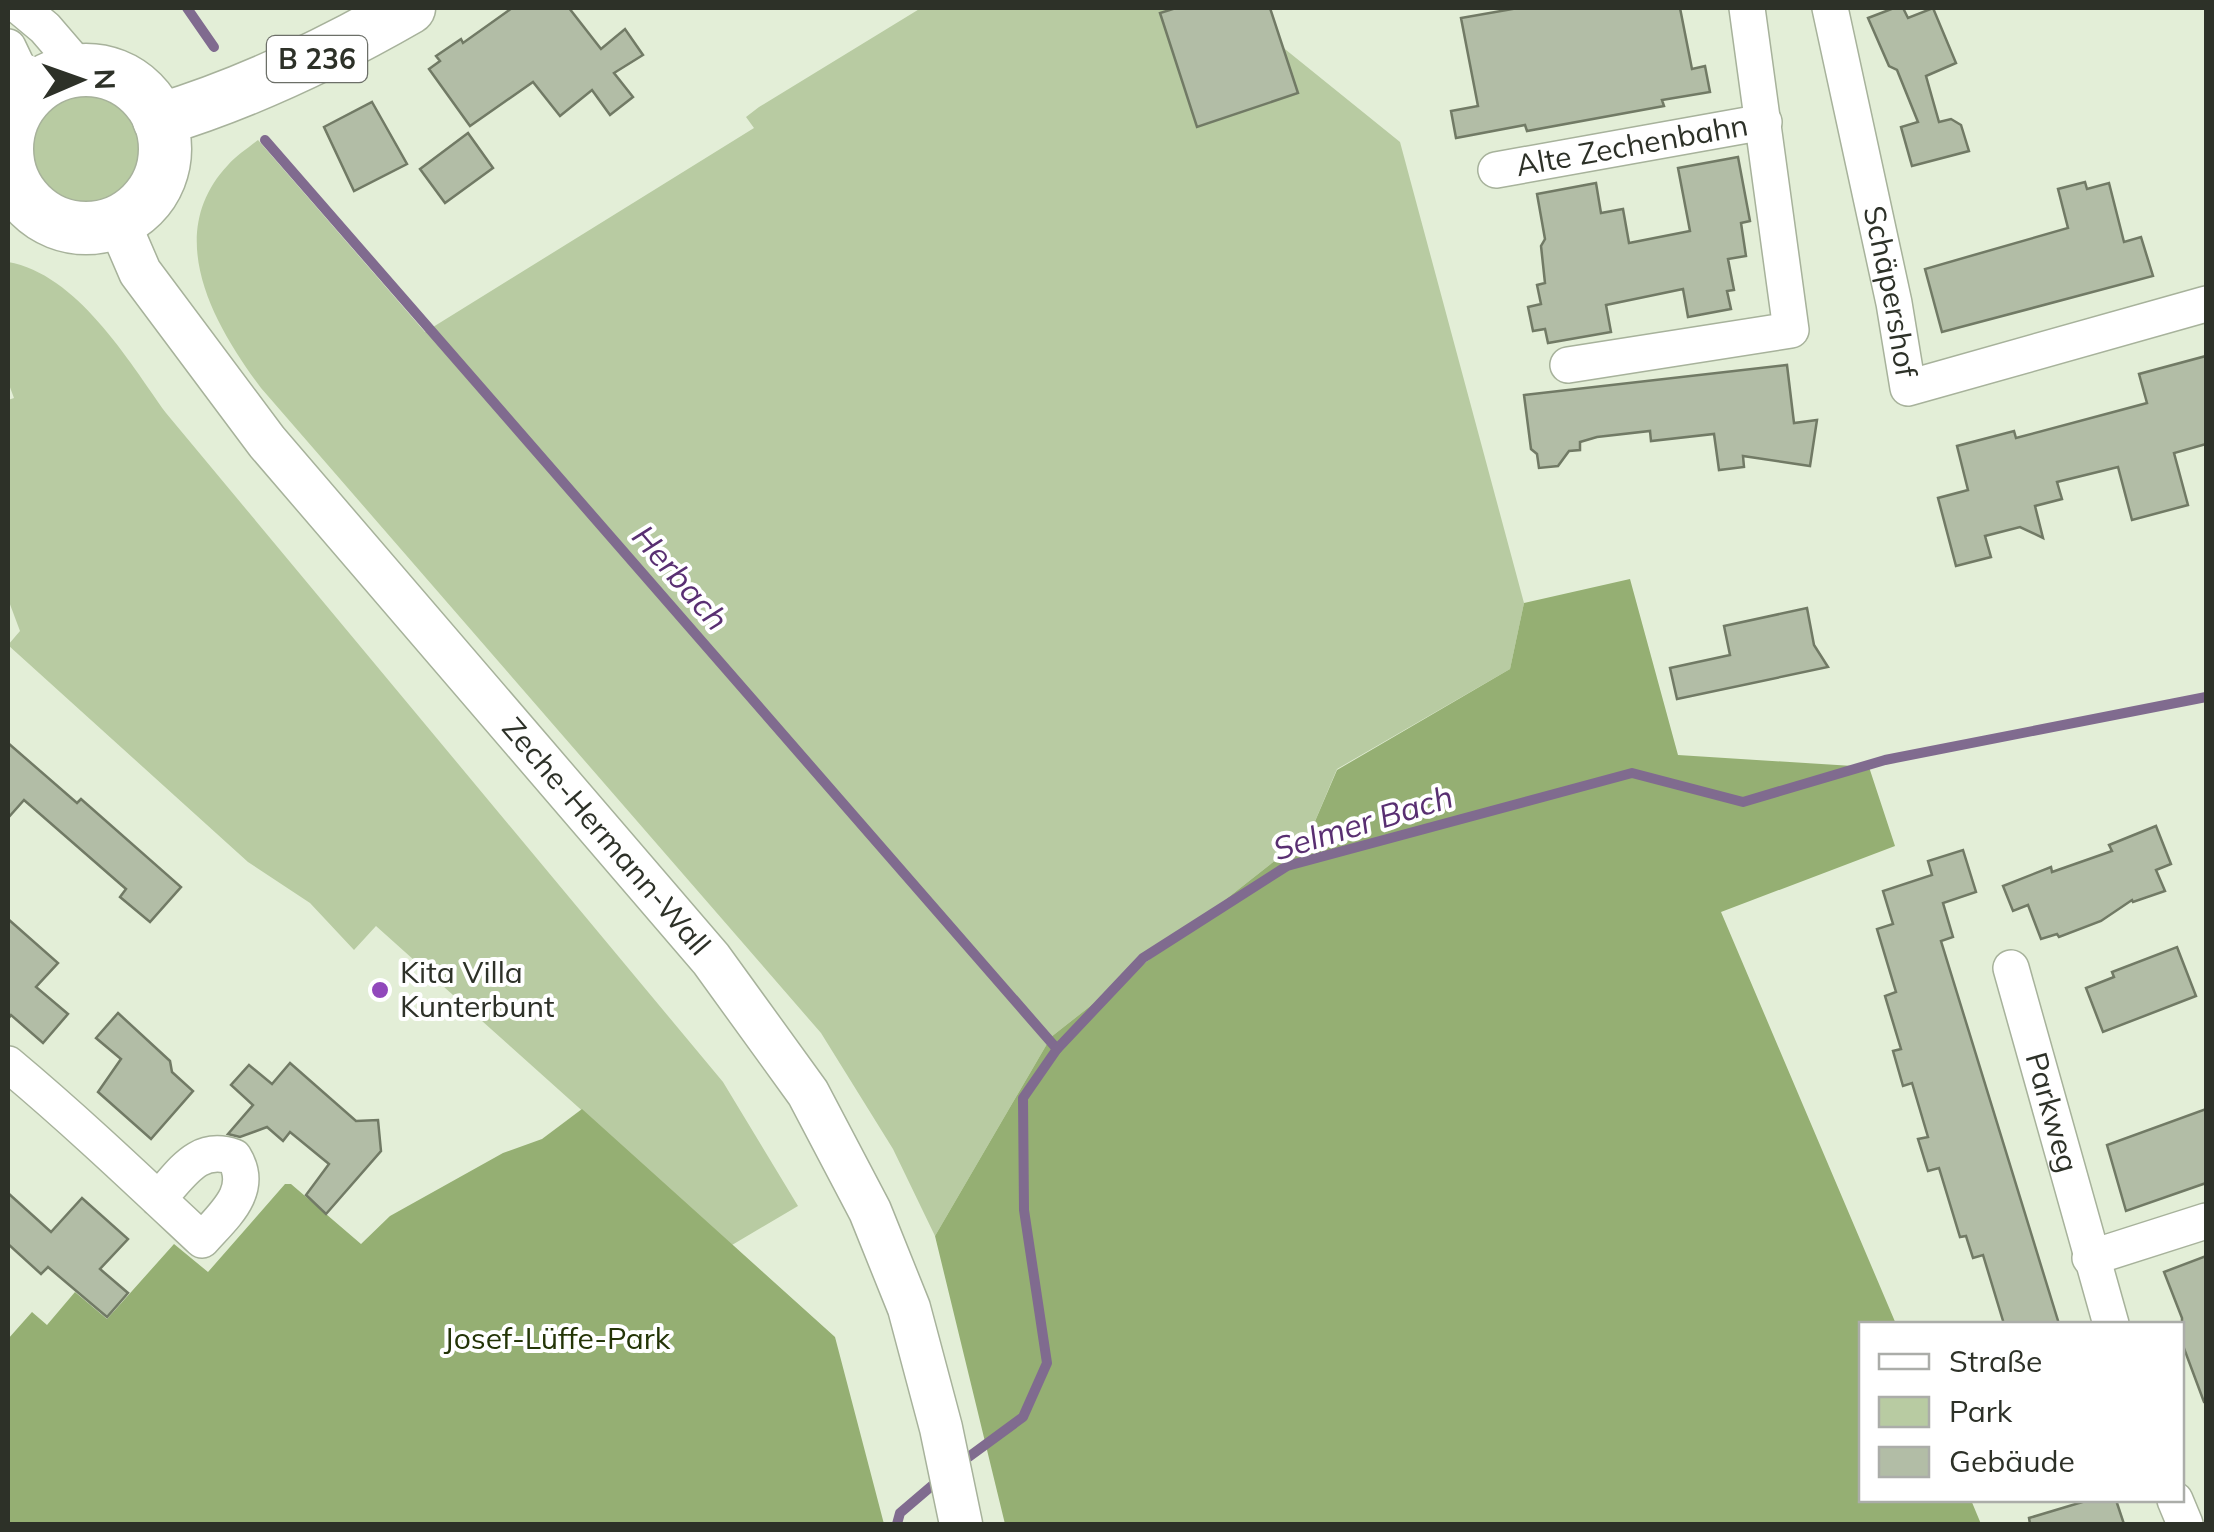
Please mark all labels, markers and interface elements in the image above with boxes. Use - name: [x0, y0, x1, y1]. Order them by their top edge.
- north arrow: [30, 30, 130, 130]
- road number: B 236: [267, 36, 367, 82]
- text: N: [88, 68, 123, 90]
- street label: Alte Zechenbahn: [1513, 105, 1751, 184]
- street label: Schäpershof: [1855, 202, 1926, 381]
- water label: Herbach: [624, 516, 737, 638]
- street label: Zeche-Hermann-Wall: [494, 710, 719, 963]
- water label: Selmer Bach: [1268, 776, 1457, 868]
- place label: Kita Villa Kunterbunt: [400, 953, 555, 1025]
- marker: Kita Villa Kunterbunt: [369, 979, 391, 1001]
- street label: Parkweg: [2018, 1048, 2087, 1176]
- park label: Josef-Lüffe-Park: [444, 1319, 671, 1357]
- legend: [1859, 1322, 2184, 1502]
- text: Straße: [1949, 1342, 2042, 1380]
- text: Park: [1949, 1392, 2013, 1430]
- text: Gebäude: [1949, 1442, 2075, 1480]

